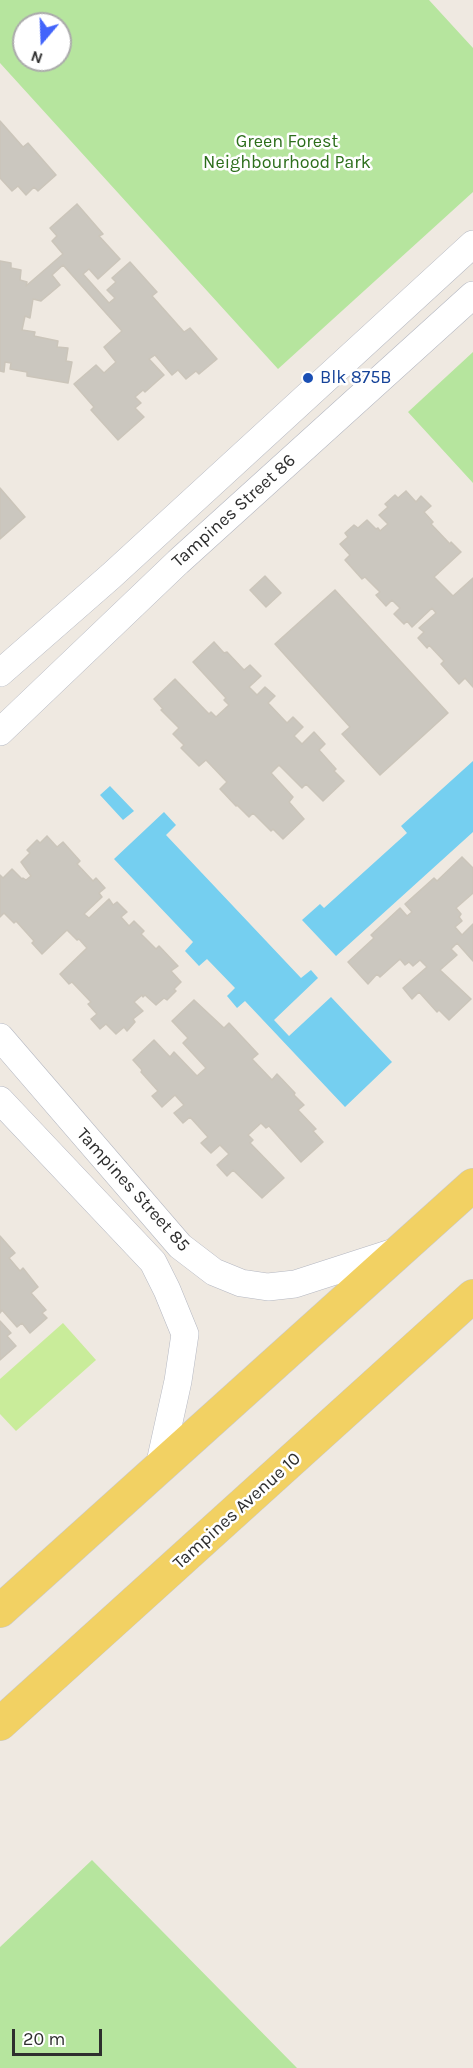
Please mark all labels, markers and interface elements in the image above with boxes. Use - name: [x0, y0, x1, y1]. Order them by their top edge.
- north arrow: [12, 12, 72, 72]
- text: N: [28, 47, 45, 68]
- park label: Green Forest Neighbourhood Park: [203, 131, 371, 174]
- place label: Blk 875B: [320, 367, 392, 389]
- marker: Blk 875B: [301, 371, 315, 385]
- street label: Tampines Street 86: [168, 450, 300, 572]
- street label: Tampines Street 85: [72, 1124, 194, 1256]
- street label: Tampines Avenue 10: [169, 1448, 305, 1574]
- scale bar: [15, 2017, 105, 2055]
- text: 20 m: [23, 2028, 65, 2050]

